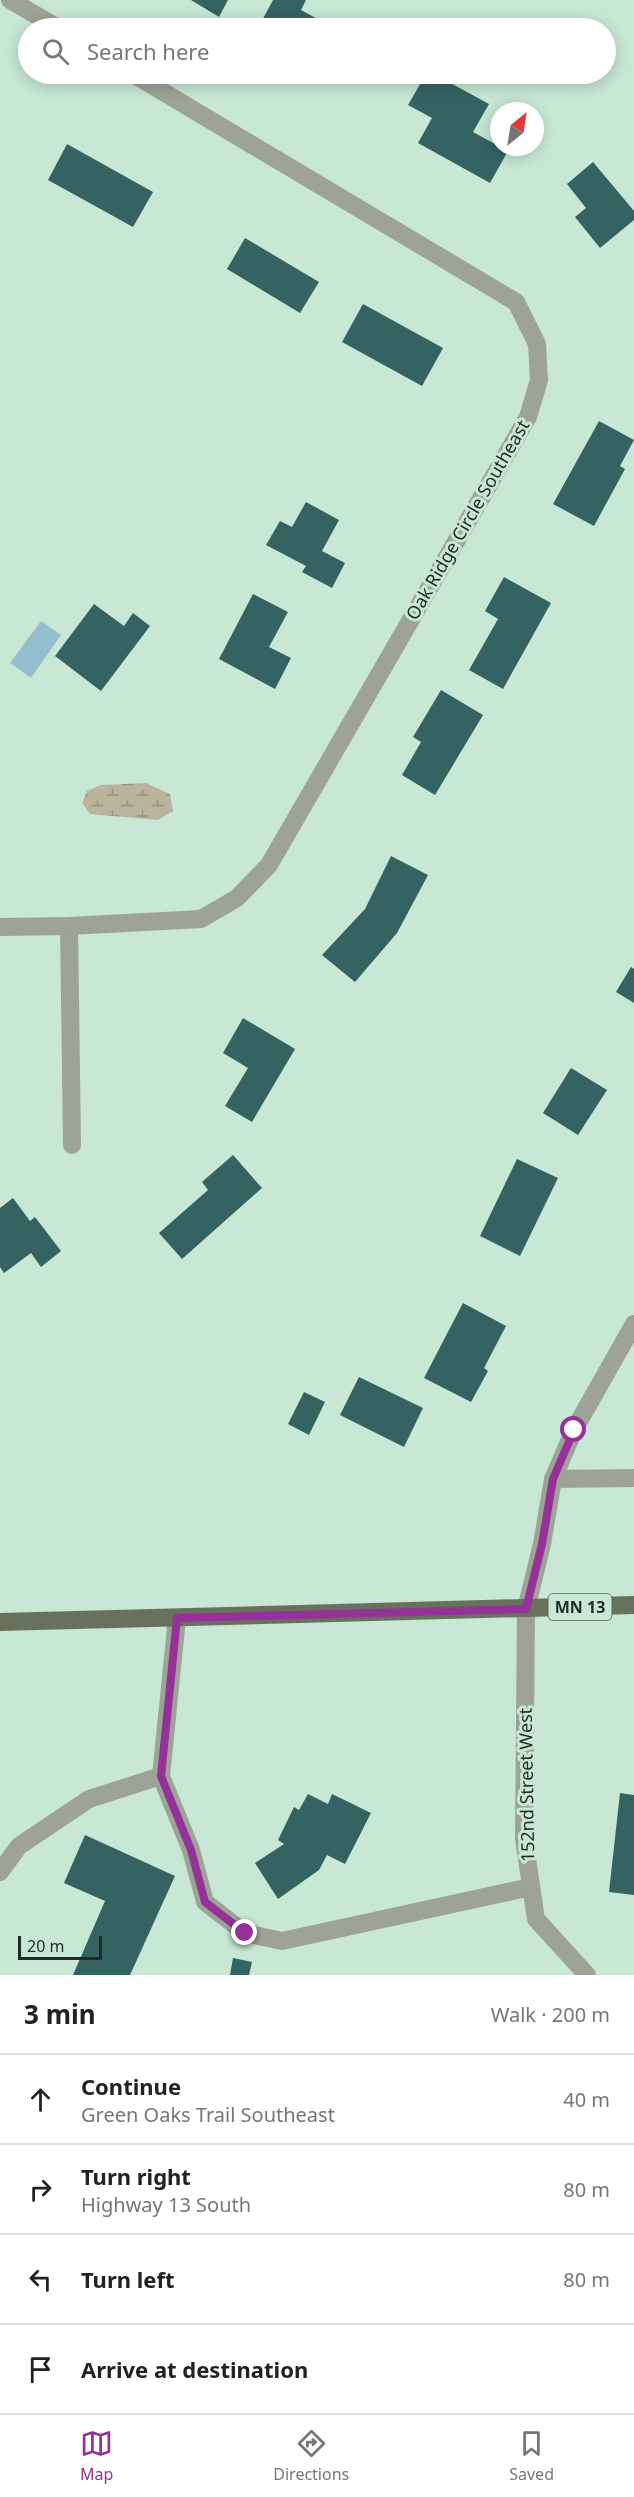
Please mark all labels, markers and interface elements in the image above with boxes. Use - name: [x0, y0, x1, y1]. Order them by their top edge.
- search box: [18, 18, 616, 84]
- icon: search: [39, 35, 72, 68]
- text: Search here: [87, 36, 209, 66]
- north arrow: [490, 102, 544, 156]
- street label: Oak Ridge Circle Southeast: [400, 415, 535, 624]
- route start: [560, 1416, 586, 1442]
- road number: MN 13: [548, 1594, 612, 1620]
- street label: 152nd Street West: [513, 1707, 539, 1862]
- route end: [231, 1919, 257, 1945]
- scale bar: [18, 1933, 102, 1960]
- text: 20 m: [27, 1935, 64, 1957]
- text: 3 min: [24, 1996, 96, 2032]
- text: Walk · 200 m: [491, 2001, 610, 2028]
- text: Continue: [81, 2071, 181, 2101]
- icon: ahead: [24, 2083, 57, 2116]
- text: 40 m: [563, 2086, 610, 2113]
- text: Green Oaks Trail Southeast: [81, 2101, 335, 2128]
- text: Turn right: [81, 2161, 191, 2191]
- icon: right: [24, 2173, 57, 2206]
- text: 80 m: [563, 2176, 610, 2203]
- text: Highway 13 South: [81, 2191, 251, 2218]
- icon: left: [24, 2263, 57, 2296]
- text: Turn left: [81, 2264, 175, 2294]
- text: 80 m: [563, 2266, 610, 2293]
- icon: arrive: [24, 2353, 57, 2386]
- text: Arrive at destination: [81, 2354, 308, 2384]
- tab: Map: [80, 2427, 113, 2485]
- tab: Directions: [273, 2427, 349, 2485]
- tab: Saved: [509, 2427, 554, 2485]

